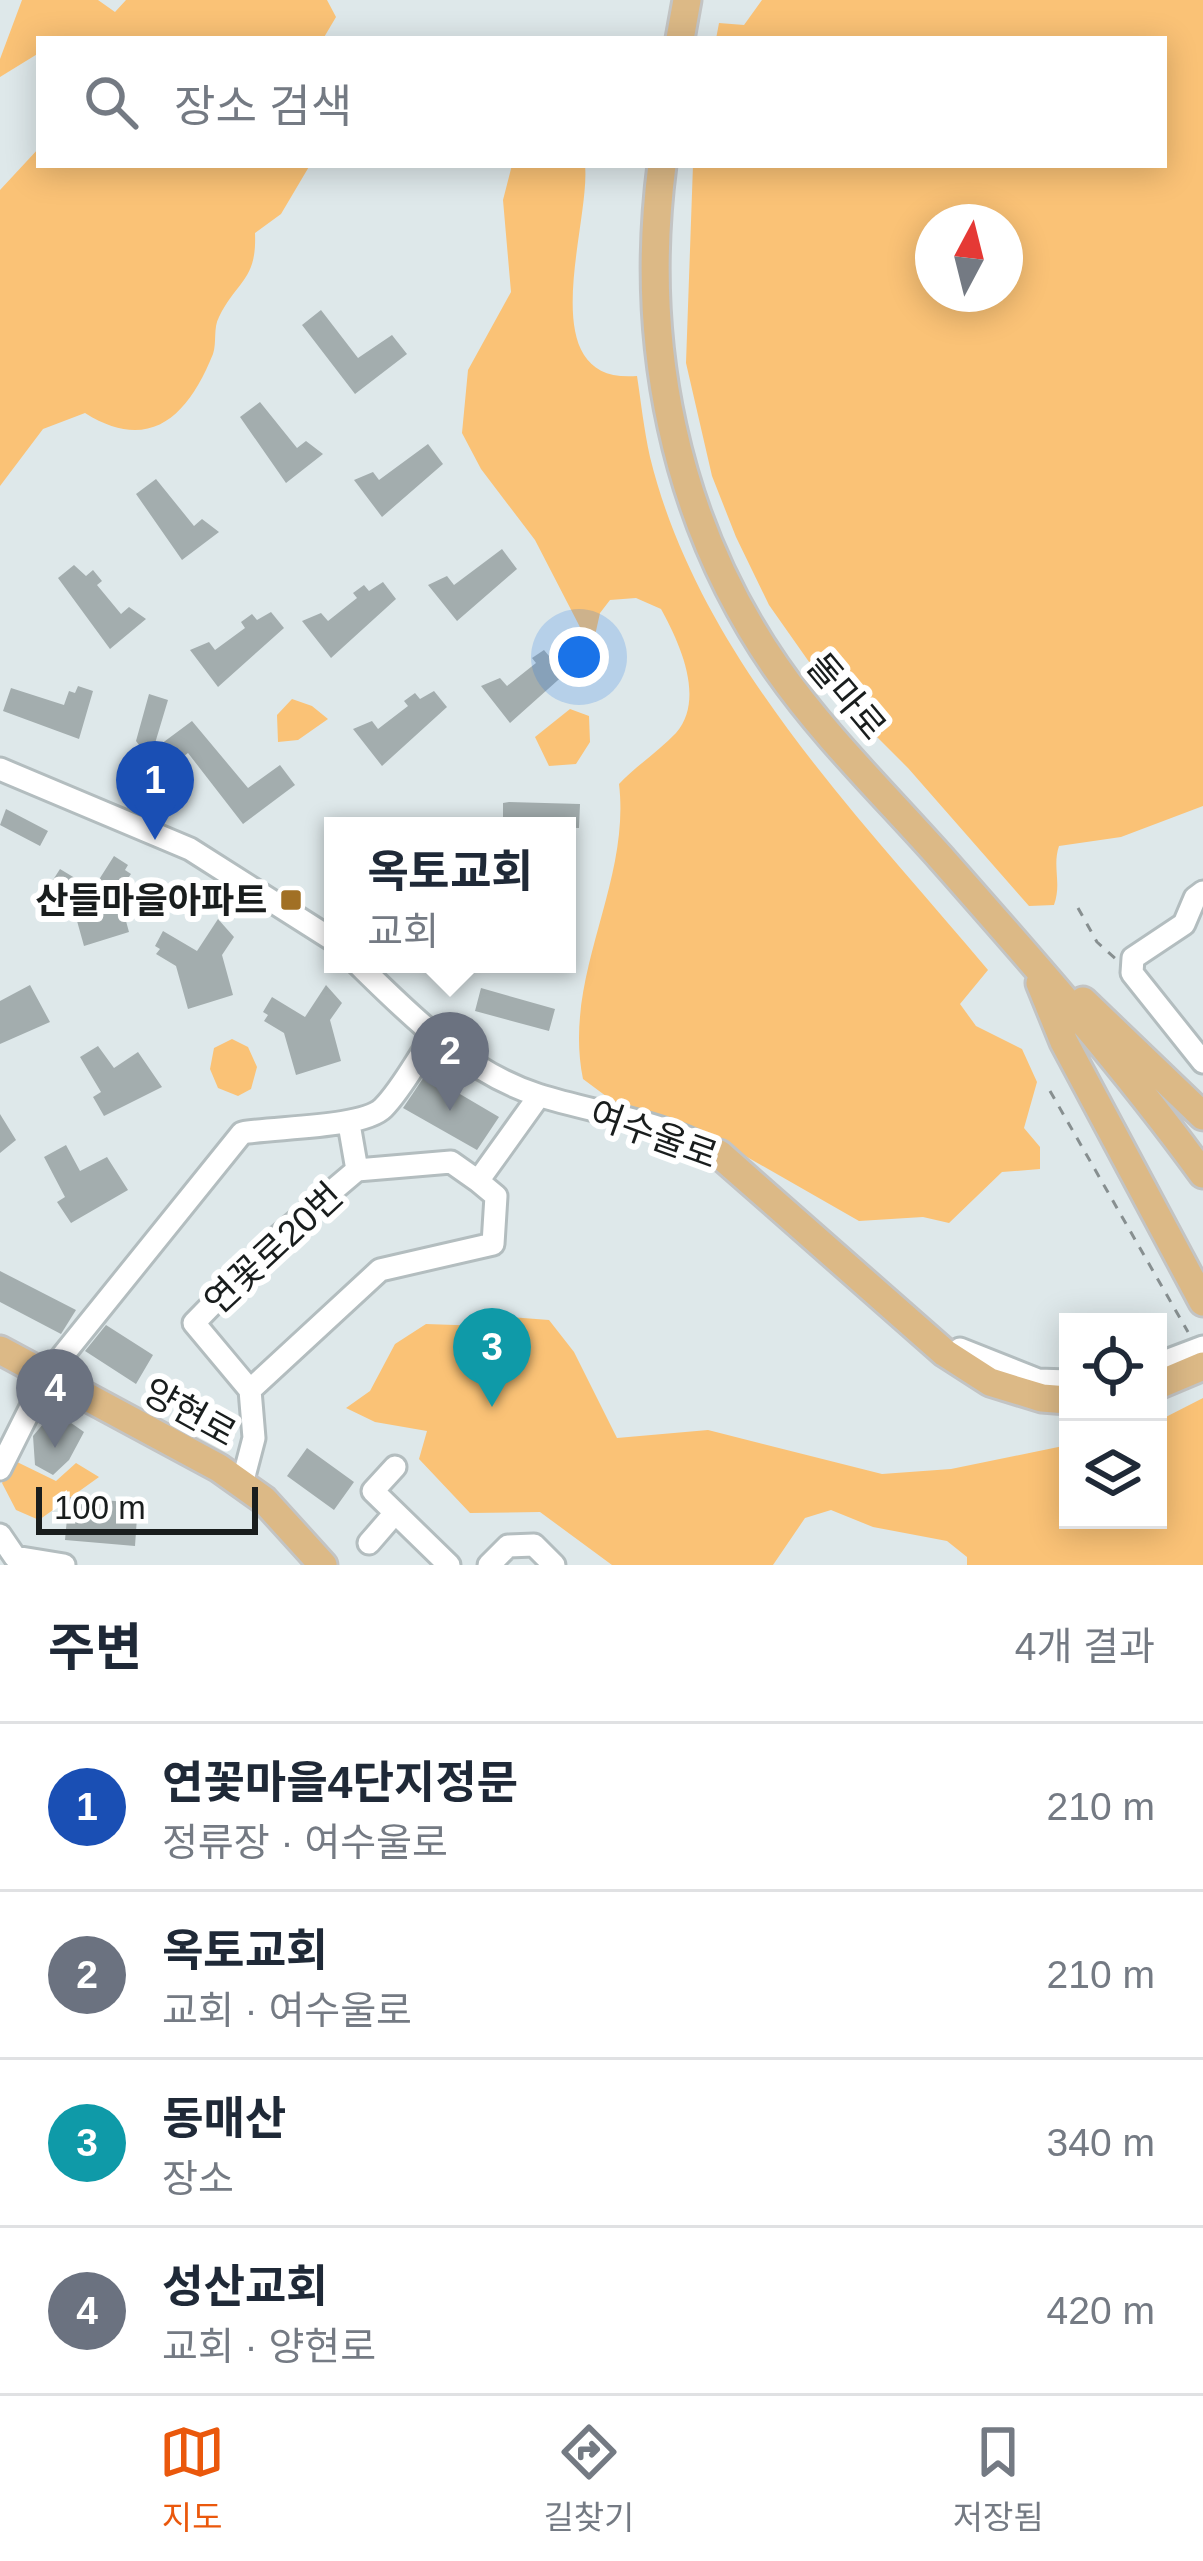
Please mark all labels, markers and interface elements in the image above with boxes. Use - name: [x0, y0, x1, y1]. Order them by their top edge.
- search box: [36, 36, 1167, 168]
- icon: search: [78, 69, 144, 135]
- text: 장소 검색: [174, 81, 352, 132]
- north arrow: [915, 204, 1023, 312]
- your location: [549, 627, 609, 687]
- street label: 돌마로: [799, 645, 894, 748]
- pin: 1: [116, 741, 194, 840]
- popup: [324, 817, 576, 973]
- text: 옥토교회: [367, 846, 533, 897]
- place label: 산들마을아파트: [35, 880, 267, 921]
- marker: 산들마을아파트: [278, 887, 304, 913]
- text: 교회: [367, 910, 439, 953]
- pin: 2: [411, 1012, 489, 1111]
- street label: 여수울로: [585, 1093, 723, 1176]
- street label: 연꽃로20번: [196, 1175, 350, 1322]
- pin: 3: [453, 1308, 531, 1407]
- map controls: [1059, 1313, 1167, 1529]
- button: locate: [1059, 1313, 1167, 1421]
- pin: 4: [16, 1349, 94, 1448]
- street label: 양현로: [136, 1370, 243, 1454]
- button: layers: [1059, 1421, 1167, 1529]
- scale bar: [36, 1481, 258, 1534]
- text: 100 m: [54, 1489, 146, 1526]
- text: 주변: [48, 1619, 142, 1676]
- text: 4개 결과: [1015, 1625, 1155, 1668]
- text: 연꽃마을4단지정문: [162, 1757, 518, 1808]
- text: 1: [76, 1785, 98, 1828]
- text: 210 m: [1047, 1785, 1155, 1828]
- text: 정류장 · 여수울로: [162, 1821, 448, 1864]
- text: 옥토교회: [162, 1925, 328, 1976]
- text: 2: [76, 1953, 98, 1996]
- text: 210 m: [1047, 1953, 1155, 1996]
- text: 교회 · 여수울로: [162, 1989, 412, 2032]
- text: 동매산: [162, 2093, 286, 2144]
- text: 3: [76, 2121, 98, 2164]
- text: 340 m: [1047, 2121, 1155, 2164]
- text: 장소: [162, 2157, 234, 2200]
- text: 성산교회: [162, 2261, 328, 2312]
- text: 4: [76, 2289, 98, 2332]
- text: 420 m: [1047, 2289, 1155, 2332]
- text: 교회 · 양현로: [162, 2325, 376, 2368]
- tab: 지도: [159, 2419, 225, 2539]
- tab: 길찾기: [543, 2419, 634, 2539]
- tab: 저장됨: [953, 2419, 1044, 2539]

